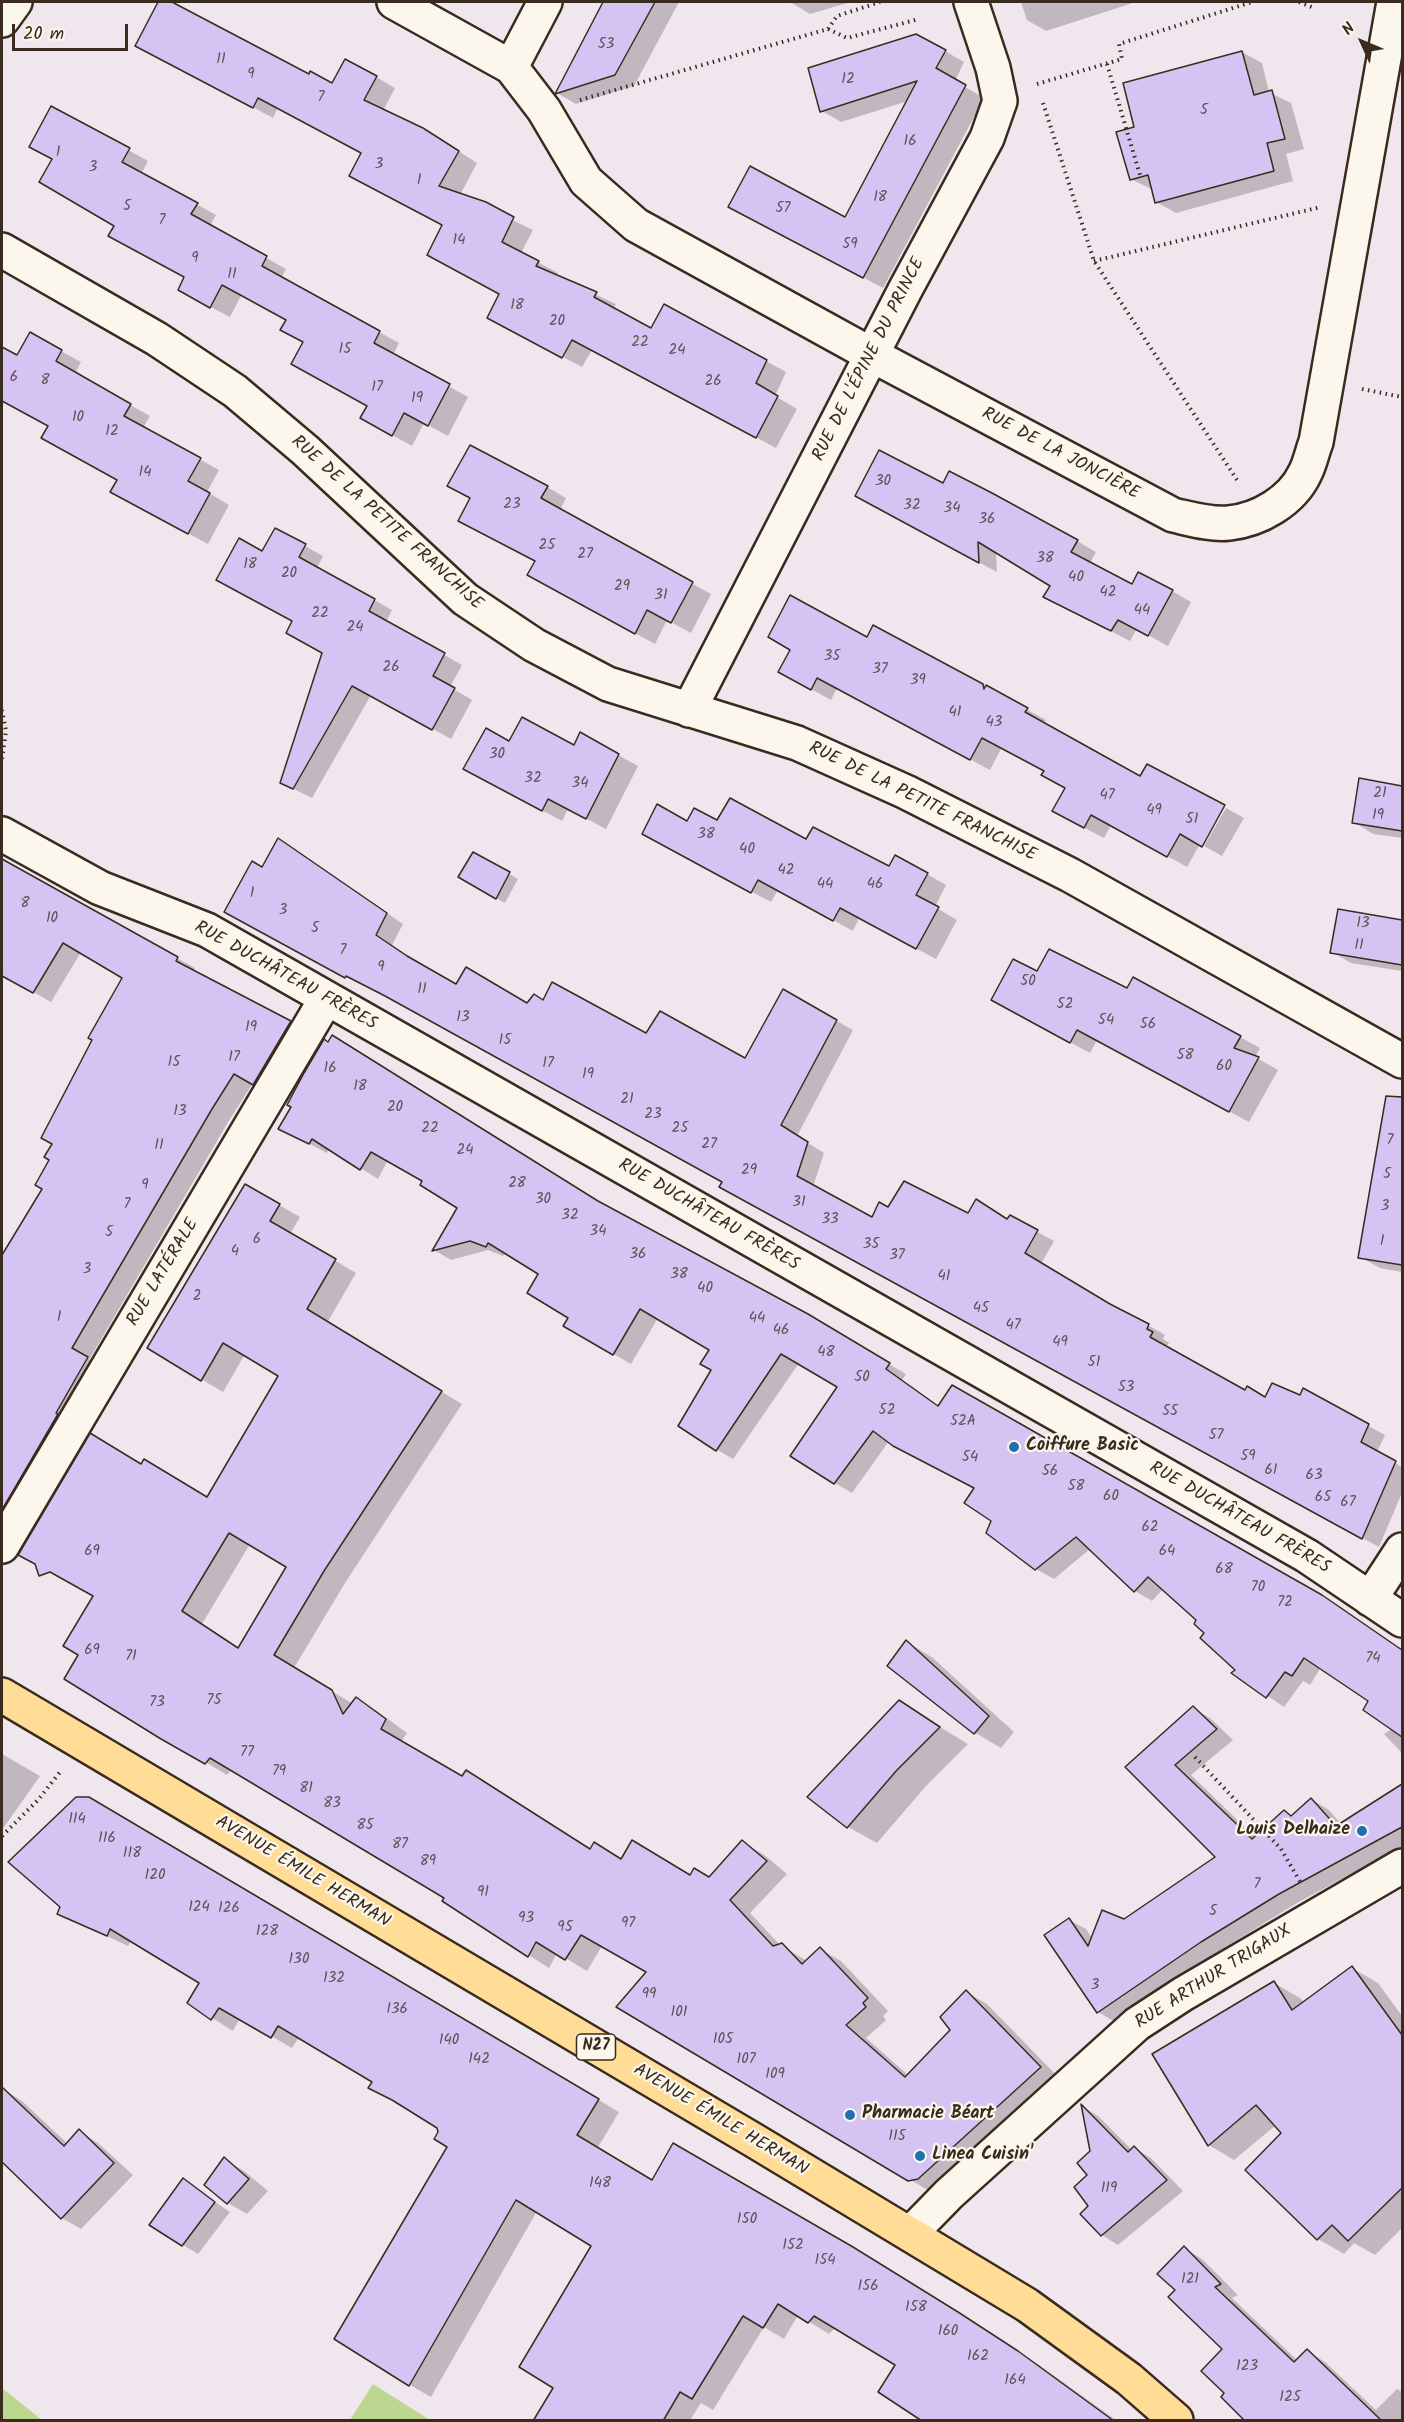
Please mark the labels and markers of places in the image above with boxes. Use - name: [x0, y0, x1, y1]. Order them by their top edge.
- place label: Coiffure Basic: [1026, 1436, 1139, 1458]
- marker: Coiffure Basic: [1007, 1440, 1021, 1454]
- place label: Louis Delhaize: [1236, 1820, 1350, 1842]
- marker: Louis Delhaize: [1355, 1824, 1369, 1838]
- place label: Pharmacie Béart: [862, 2104, 994, 2126]
- marker: Pharmacie Béart: [843, 2108, 857, 2122]
- place label: Linea Cuisin': [932, 2145, 1033, 2167]
- marker: Linea Cuisin': [913, 2149, 927, 2163]

